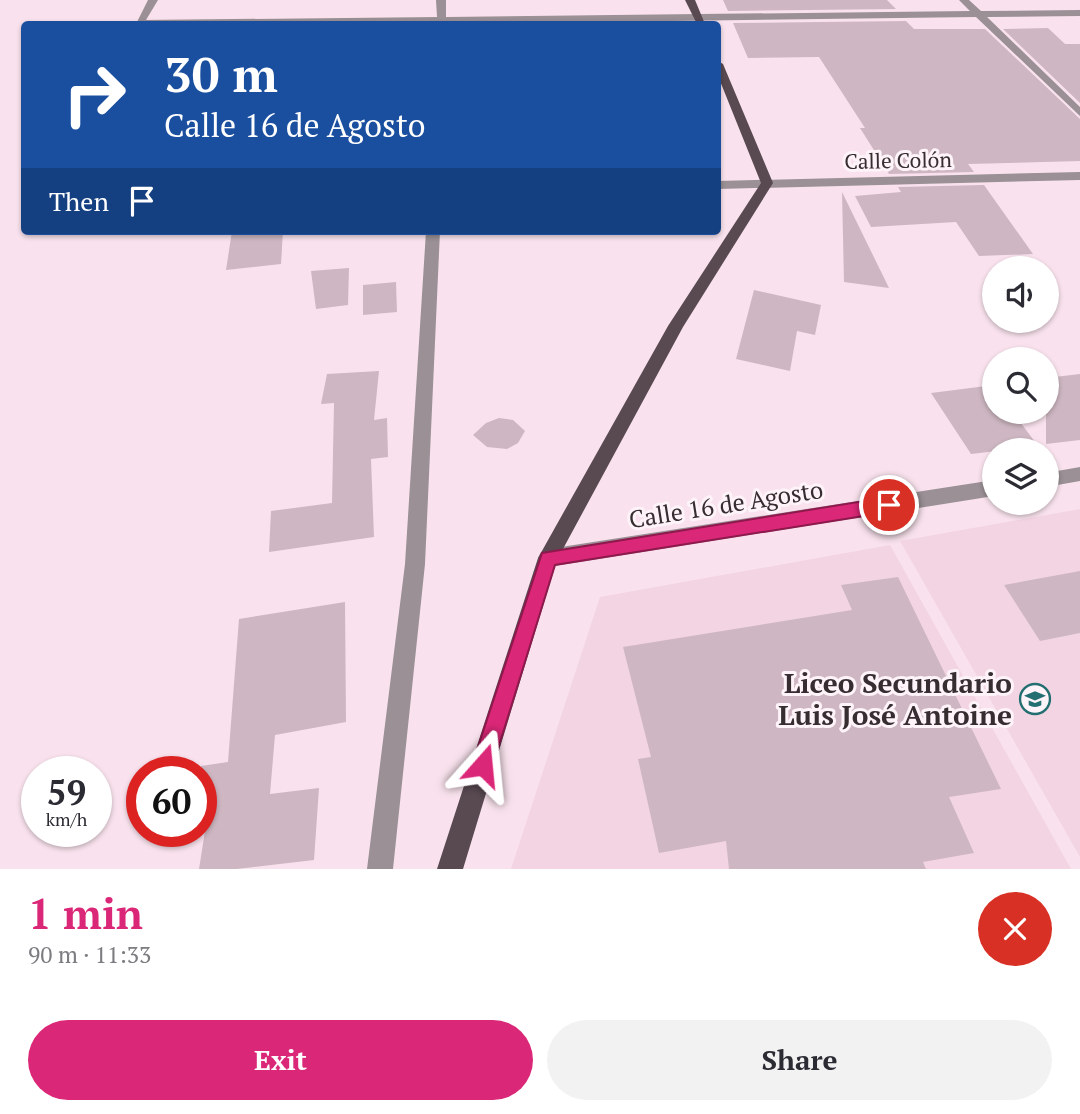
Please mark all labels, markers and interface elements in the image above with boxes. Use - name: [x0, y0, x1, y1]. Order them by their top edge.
- text: 30 m: [164, 41, 278, 106]
- icon: right: [49, 49, 140, 140]
- text: Calle 16 de Agosto: [164, 104, 425, 146]
- street label: Calle Colón: [844, 145, 952, 175]
- icon: arrive: [123, 182, 161, 220]
- text: Then: [49, 184, 109, 218]
- map controls: [982, 256, 1059, 515]
- button: sound: [982, 256, 1059, 333]
- button: search: [982, 347, 1059, 424]
- button: layers: [982, 438, 1059, 515]
- street label: Calle 16 de Agosto: [626, 473, 825, 535]
- pin: [859, 475, 919, 535]
- icon: arrive: [870, 486, 908, 524]
- place label: Liceo Secundario Luis José Antoine: [778, 664, 1012, 733]
- school or university icon: Liceo Secundario Luis José Antoine: [1018, 682, 1052, 716]
- position arrow: [446, 728, 520, 802]
- speed limit sign: 60: [126, 756, 217, 847]
- text: 59: [47, 769, 86, 815]
- text: km/h: [46, 807, 87, 831]
- text: 1 min: [28, 885, 143, 941]
- button: close: [978, 892, 1052, 966]
- text: 90 m · 11:33: [28, 939, 151, 970]
- button: Exit: [28, 1020, 533, 1100]
- button: Share: [547, 1020, 1052, 1100]

